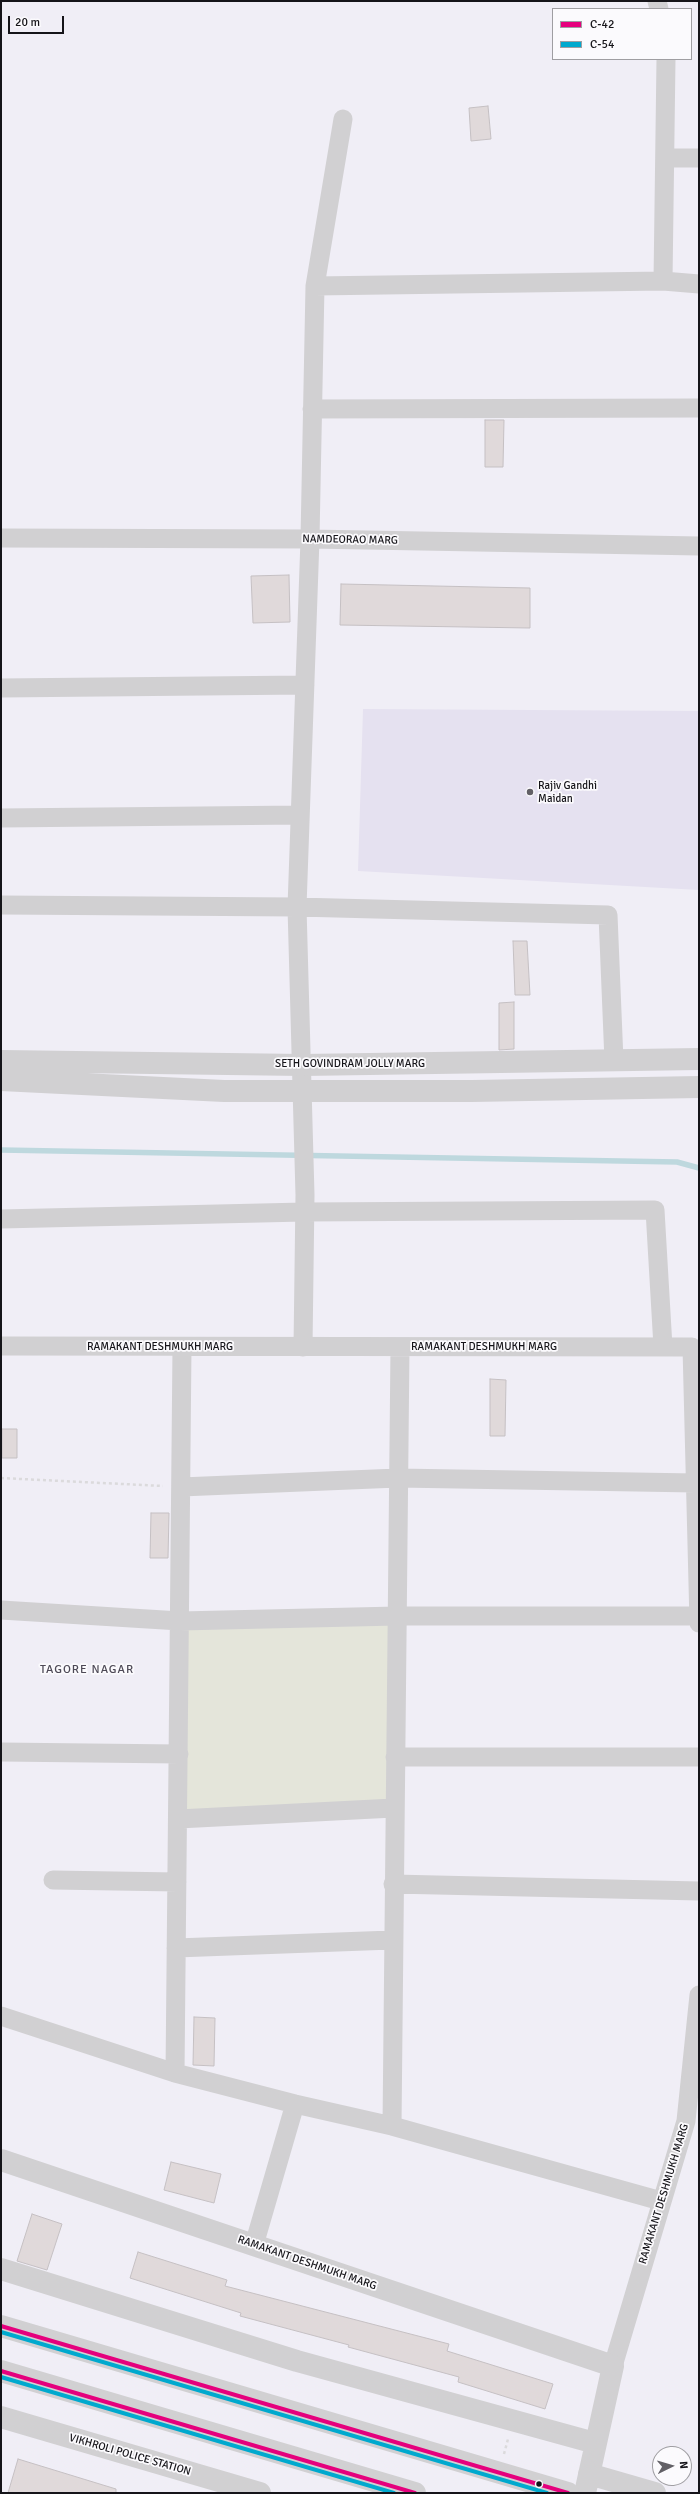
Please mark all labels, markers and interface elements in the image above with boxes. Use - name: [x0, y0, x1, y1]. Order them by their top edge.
- scale bar: [10, 8, 66, 34]
- legend: [552, 8, 692, 60]
- text: 20 m: [15, 15, 40, 30]
- text: C-42: [590, 17, 614, 32]
- text: C-54: [590, 37, 614, 52]
- street label: NAMDEORAO MARG: [302, 533, 398, 547]
- place label: Rajiv Gandhi Maidan: [538, 779, 597, 805]
- marker: Rajiv Gandhi Maidan: [525, 787, 535, 797]
- street label: SETH GOVINDRAM JOLLY MARG: [275, 1057, 425, 1071]
- street label: RAMAKANT DESHMUKH MARG: [87, 1340, 233, 1354]
- street label: RAMAKANT DESHMUKH MARG: [411, 1340, 557, 1354]
- district label: TAGORE NAGAR: [40, 1663, 134, 1677]
- street label: RAMAKANT DESHMUKH MARG: [636, 2122, 692, 2266]
- street label: RAMAKANT DESHMUKH MARG: [236, 2233, 378, 2293]
- street label: VIKHROLI POLICE STATION: [68, 2431, 192, 2479]
- north arrow: [652, 2446, 692, 2486]
- text: N: [677, 2461, 690, 2469]
- unlabelled marker: [534, 2479, 544, 2489]

